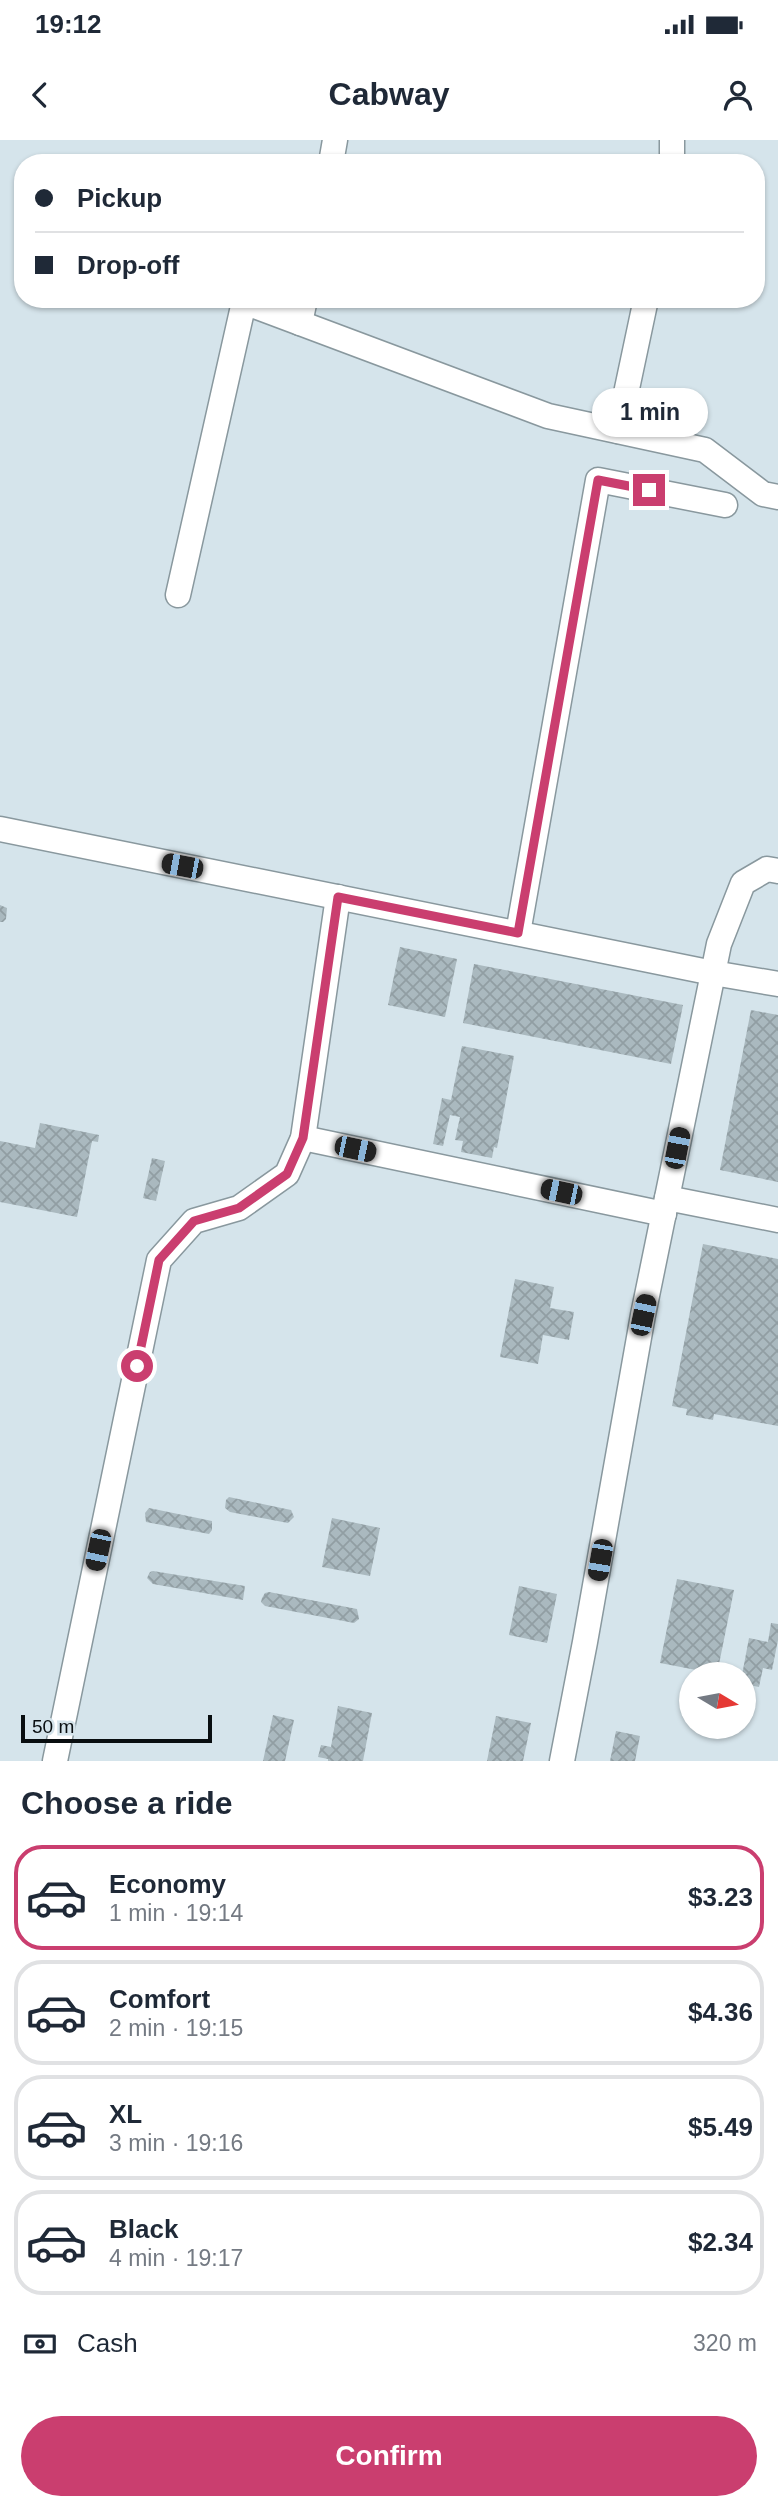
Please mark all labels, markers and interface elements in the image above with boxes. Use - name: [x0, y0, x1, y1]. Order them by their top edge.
- text: 19:12: [35, 9, 102, 39]
- icon: back: [21, 76, 59, 114]
- text: Cabway: [329, 76, 449, 112]
- icon: person: [719, 76, 757, 114]
- text: Pickup: [77, 183, 162, 213]
- text: Drop-off: [77, 250, 180, 280]
- callout: 1 min: [591, 388, 707, 438]
- text: 1 min: [620, 399, 680, 425]
- route end: [633, 474, 665, 506]
- car: [160, 852, 205, 880]
- car: [663, 1125, 692, 1171]
- car: [333, 1134, 378, 1164]
- car: [539, 1177, 584, 1207]
- car: [629, 1292, 658, 1338]
- route start: [121, 1350, 153, 1382]
- car: [84, 1527, 113, 1573]
- car: [587, 1537, 614, 1583]
- north arrow: [679, 1662, 756, 1740]
- map controls: [679, 1662, 756, 1739]
- scale bar: [21, 1712, 212, 1744]
- text: 50 m: [32, 1716, 74, 1737]
- text: Choose a ride: [21, 1785, 233, 1821]
- icon: car: [25, 1866, 88, 1929]
- text: Economy: [109, 1869, 226, 1899]
- text: $3.23: [688, 1882, 753, 1912]
- text: 1 min · 19:14: [109, 1900, 243, 1926]
- icon: car: [25, 1981, 88, 2044]
- text: Comfort: [109, 1984, 210, 2014]
- text: $4.36: [688, 1997, 753, 2027]
- text: 2 min · 19:15: [109, 2015, 243, 2041]
- icon: car: [25, 2096, 88, 2159]
- text: XL: [109, 2099, 142, 2129]
- text: $5.49: [688, 2112, 753, 2142]
- text: 3 min · 19:16: [109, 2130, 243, 2156]
- icon: car: [25, 2211, 88, 2274]
- text: Black: [109, 2214, 178, 2244]
- text: $2.34: [688, 2227, 753, 2257]
- text: 4 min · 19:17: [109, 2245, 243, 2271]
- icon: cash: [21, 2325, 59, 2363]
- text: Cash: [77, 2328, 138, 2358]
- text: 320 m: [693, 2330, 757, 2356]
- button: Confirm: [21, 2416, 757, 2496]

